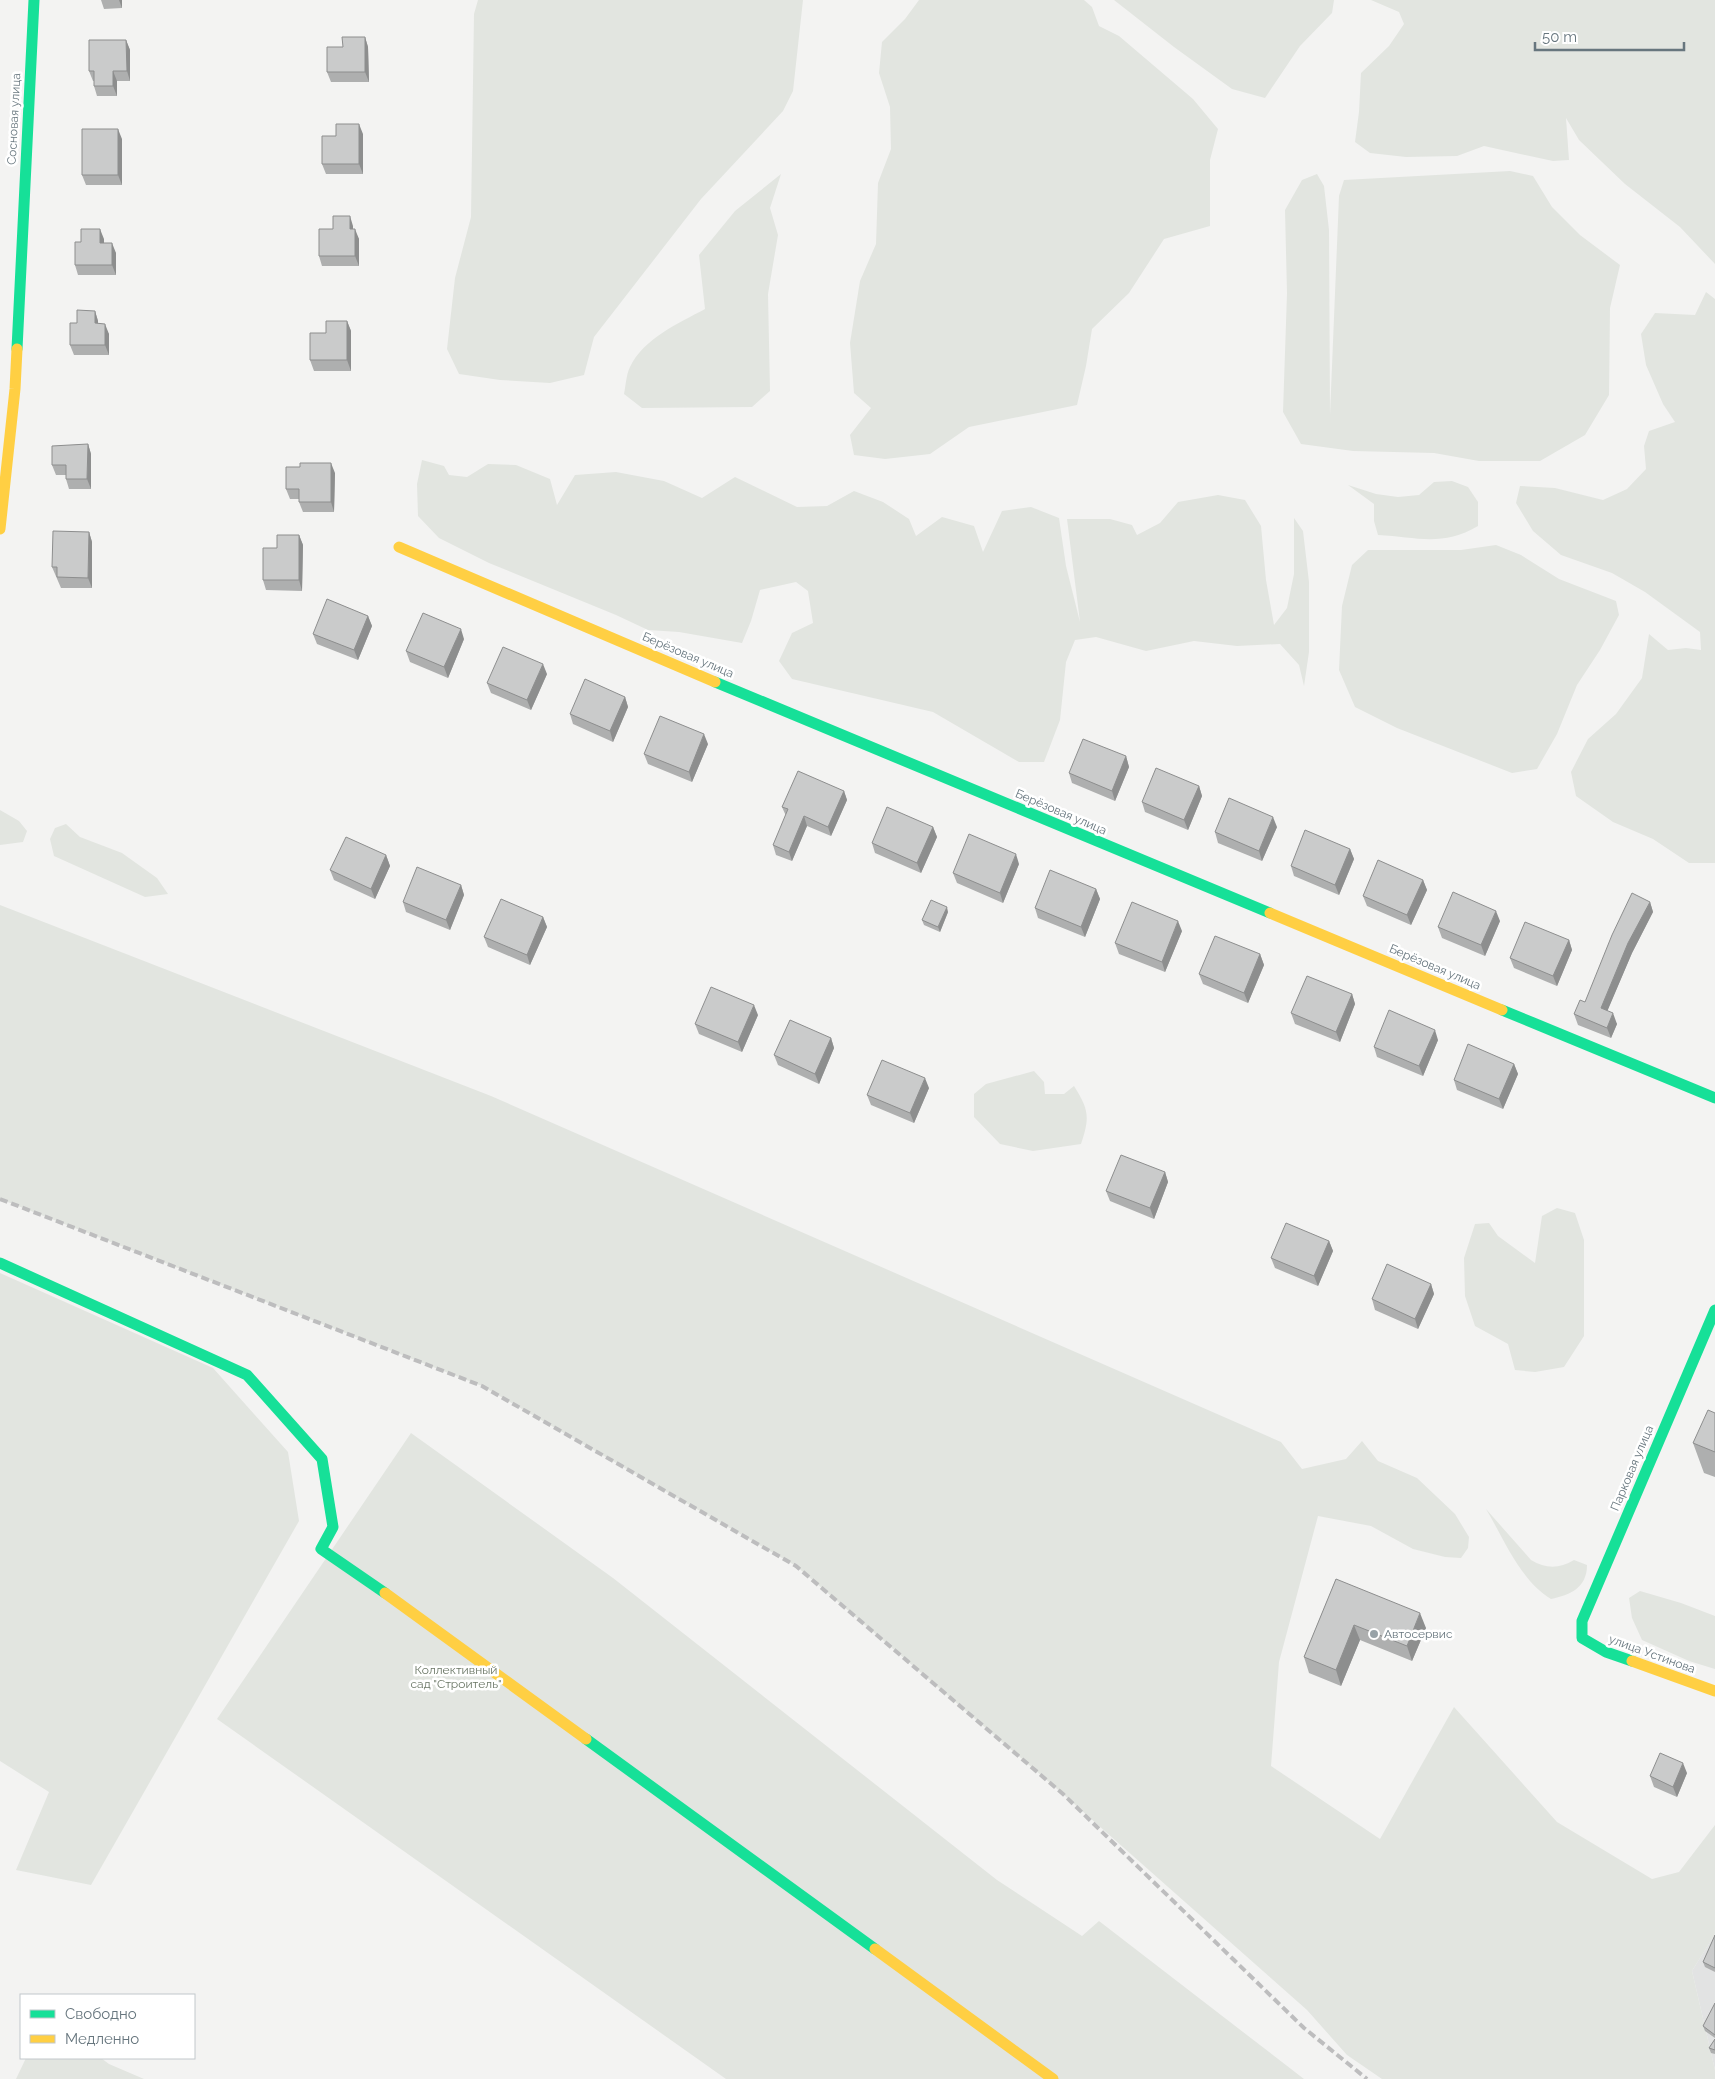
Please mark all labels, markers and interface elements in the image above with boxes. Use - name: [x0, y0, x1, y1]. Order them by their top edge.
- scale bar: [1535, 20, 1684, 52]
- text: 50 m: [1542, 28, 1577, 46]
- street label: Сосновая улица: [5, 73, 23, 165]
- street label: Берёзовая улица: [640, 629, 736, 681]
- street label: Берёзовая улица: [1013, 786, 1109, 838]
- street label: Берёзовая улица: [1387, 941, 1483, 993]
- street label: Парковая улица: [1608, 1423, 1656, 1513]
- place label: Автосервис: [1384, 1627, 1453, 1641]
- marker: Автосервис: [1368, 1628, 1380, 1640]
- street label: улица Устинова: [1607, 1632, 1697, 1676]
- park label: Коллективный сад "Строитель": [411, 1663, 502, 1691]
- legend: [20, 1994, 195, 2059]
- text: Свободно: [65, 2005, 137, 2023]
- text: Медленно: [65, 2030, 139, 2048]

